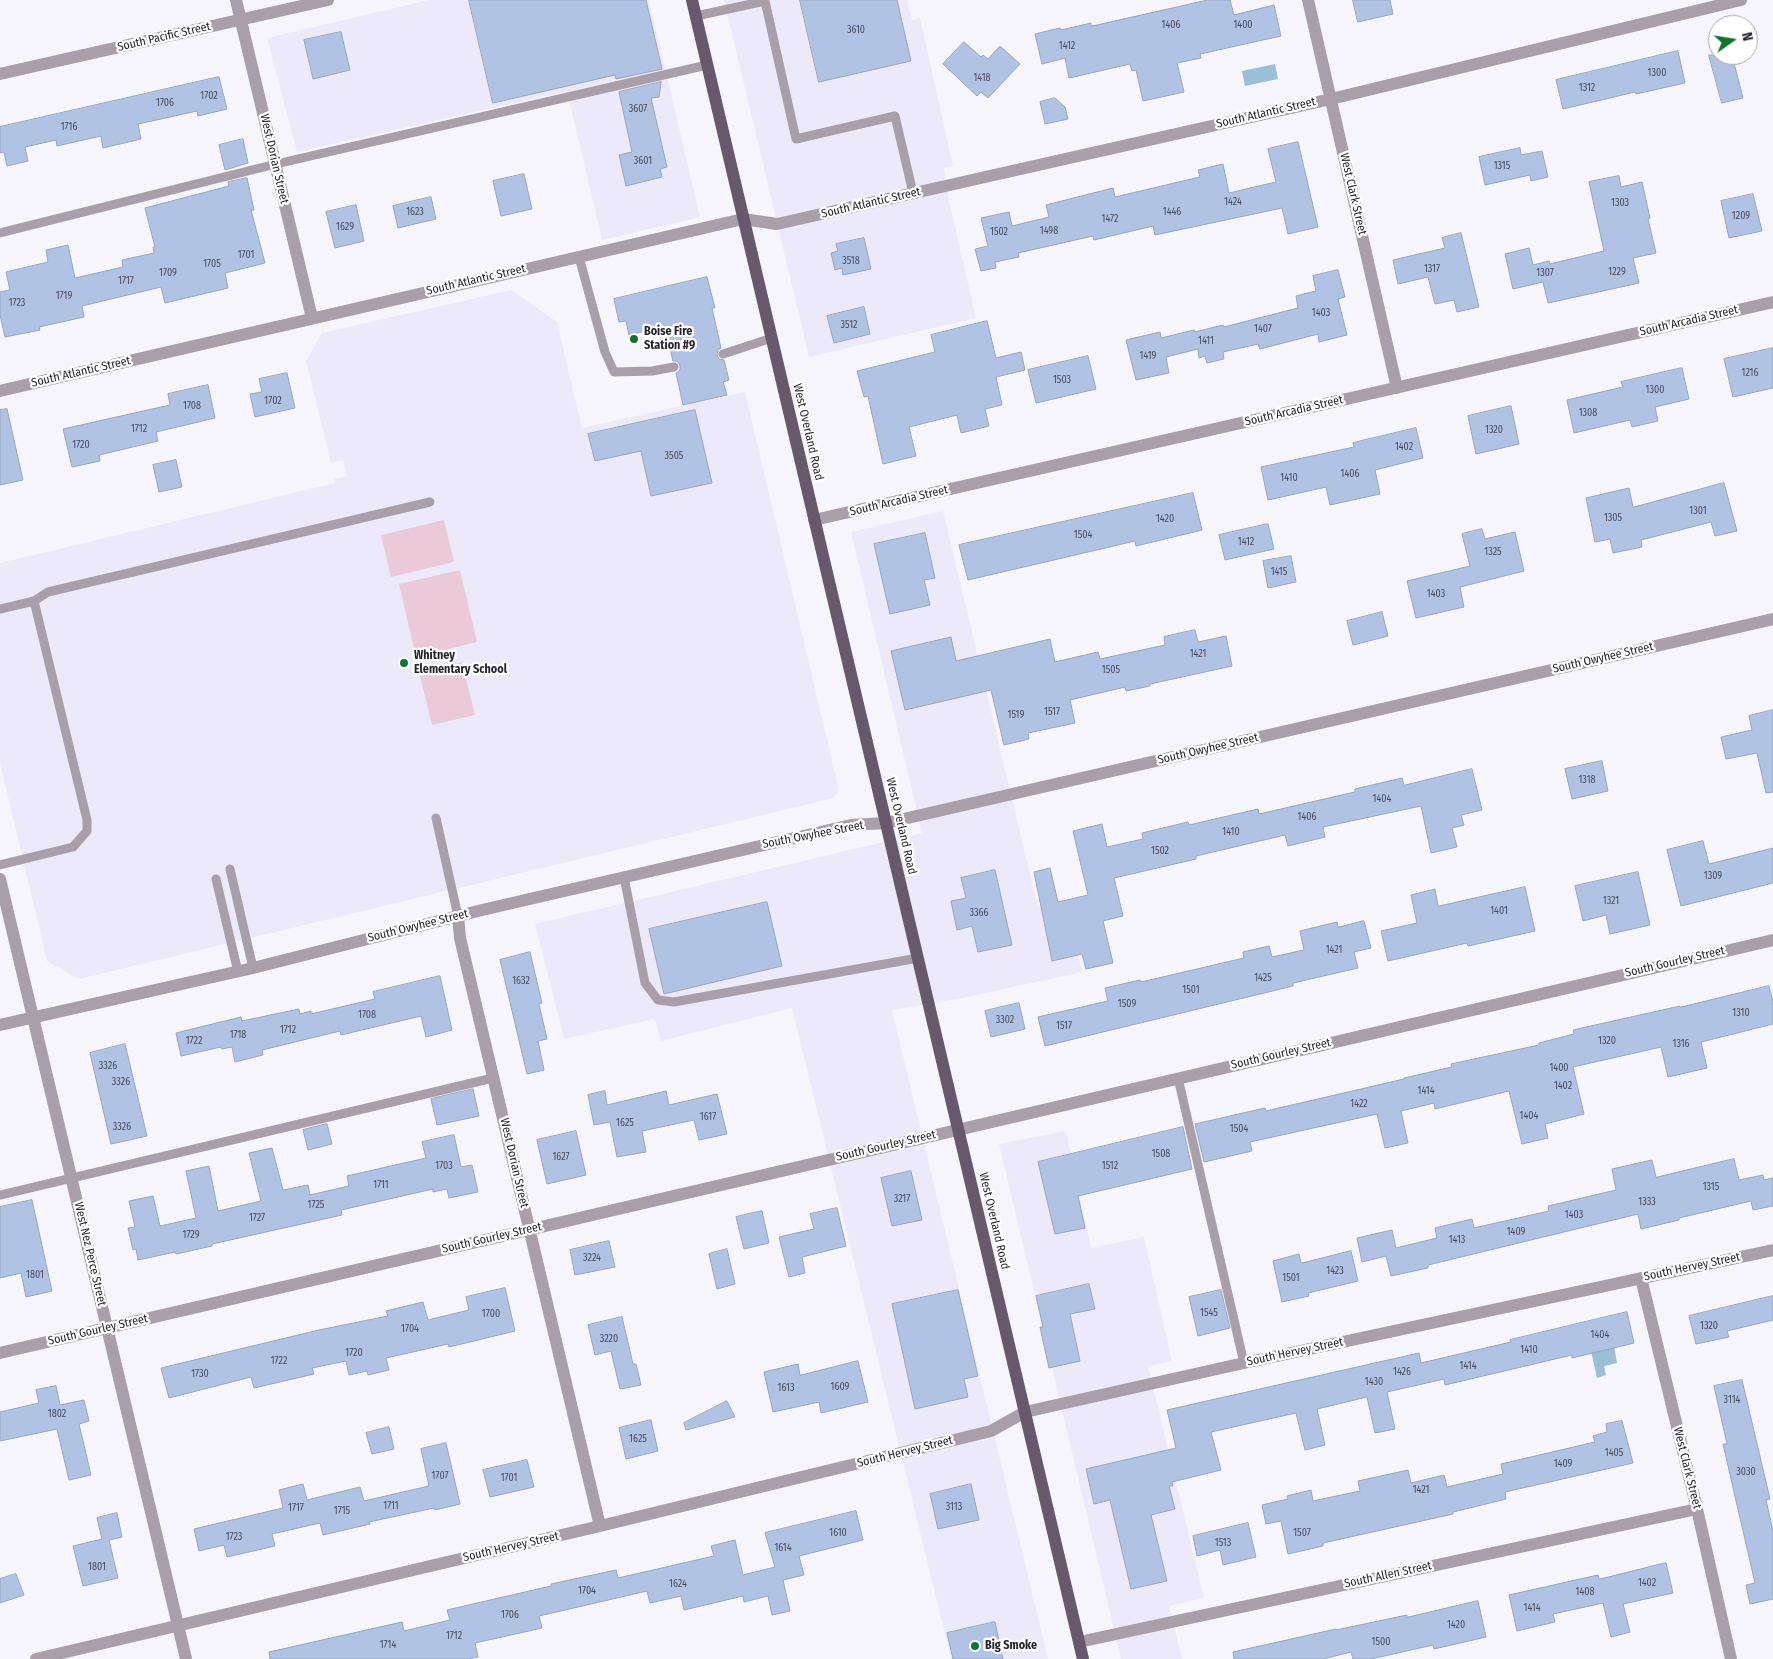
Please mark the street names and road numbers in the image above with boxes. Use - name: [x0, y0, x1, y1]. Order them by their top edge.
- street label: South Pacific Street: [116, 19, 212, 55]
- street label: South Atlantic Street: [1215, 95, 1317, 131]
- street label: West Dorian Street: [257, 113, 291, 205]
- street label: West Clark Street: [1337, 152, 1369, 236]
- street label: South Atlantic Street: [820, 185, 922, 221]
- street label: South Atlantic Street: [425, 262, 527, 298]
- street label: South Arcadia Street: [1639, 303, 1739, 339]
- street label: South Atlantic Street: [30, 354, 132, 390]
- street label: West Overland Road: [790, 382, 826, 482]
- street label: South Arcadia Street: [1244, 393, 1344, 429]
- street label: South Arcadia Street: [849, 483, 949, 519]
- street label: South Owyhee Street: [1551, 639, 1655, 677]
- street label: South Owyhee Street: [1156, 730, 1260, 768]
- street label: West Overland Road: [883, 776, 919, 876]
- street label: South Owyhee Street: [761, 818, 865, 852]
- street label: South Owyhee Street: [366, 907, 470, 945]
- street label: South Gourley Street: [1624, 944, 1726, 980]
- street label: South Gourley Street: [1230, 1036, 1332, 1072]
- street label: West Dorian Street: [497, 1117, 531, 1209]
- street label: South Gourley Street: [835, 1128, 937, 1164]
- street label: West Overland Road: [976, 1171, 1012, 1271]
- street label: West Nez Perce Street: [71, 1201, 109, 1307]
- street label: South Gourley Street: [441, 1220, 543, 1256]
- street label: South Hervey Street: [1643, 1250, 1741, 1284]
- street label: South Gourley Street: [47, 1312, 149, 1348]
- street label: South Hervey Street: [1246, 1335, 1344, 1369]
- street label: West Clark Street: [1670, 1426, 1704, 1510]
- street label: South Hervey Street: [856, 1433, 954, 1471]
- street label: South Hervey Street: [462, 1529, 560, 1565]
- street label: South Allen Street: [1343, 1559, 1433, 1591]

